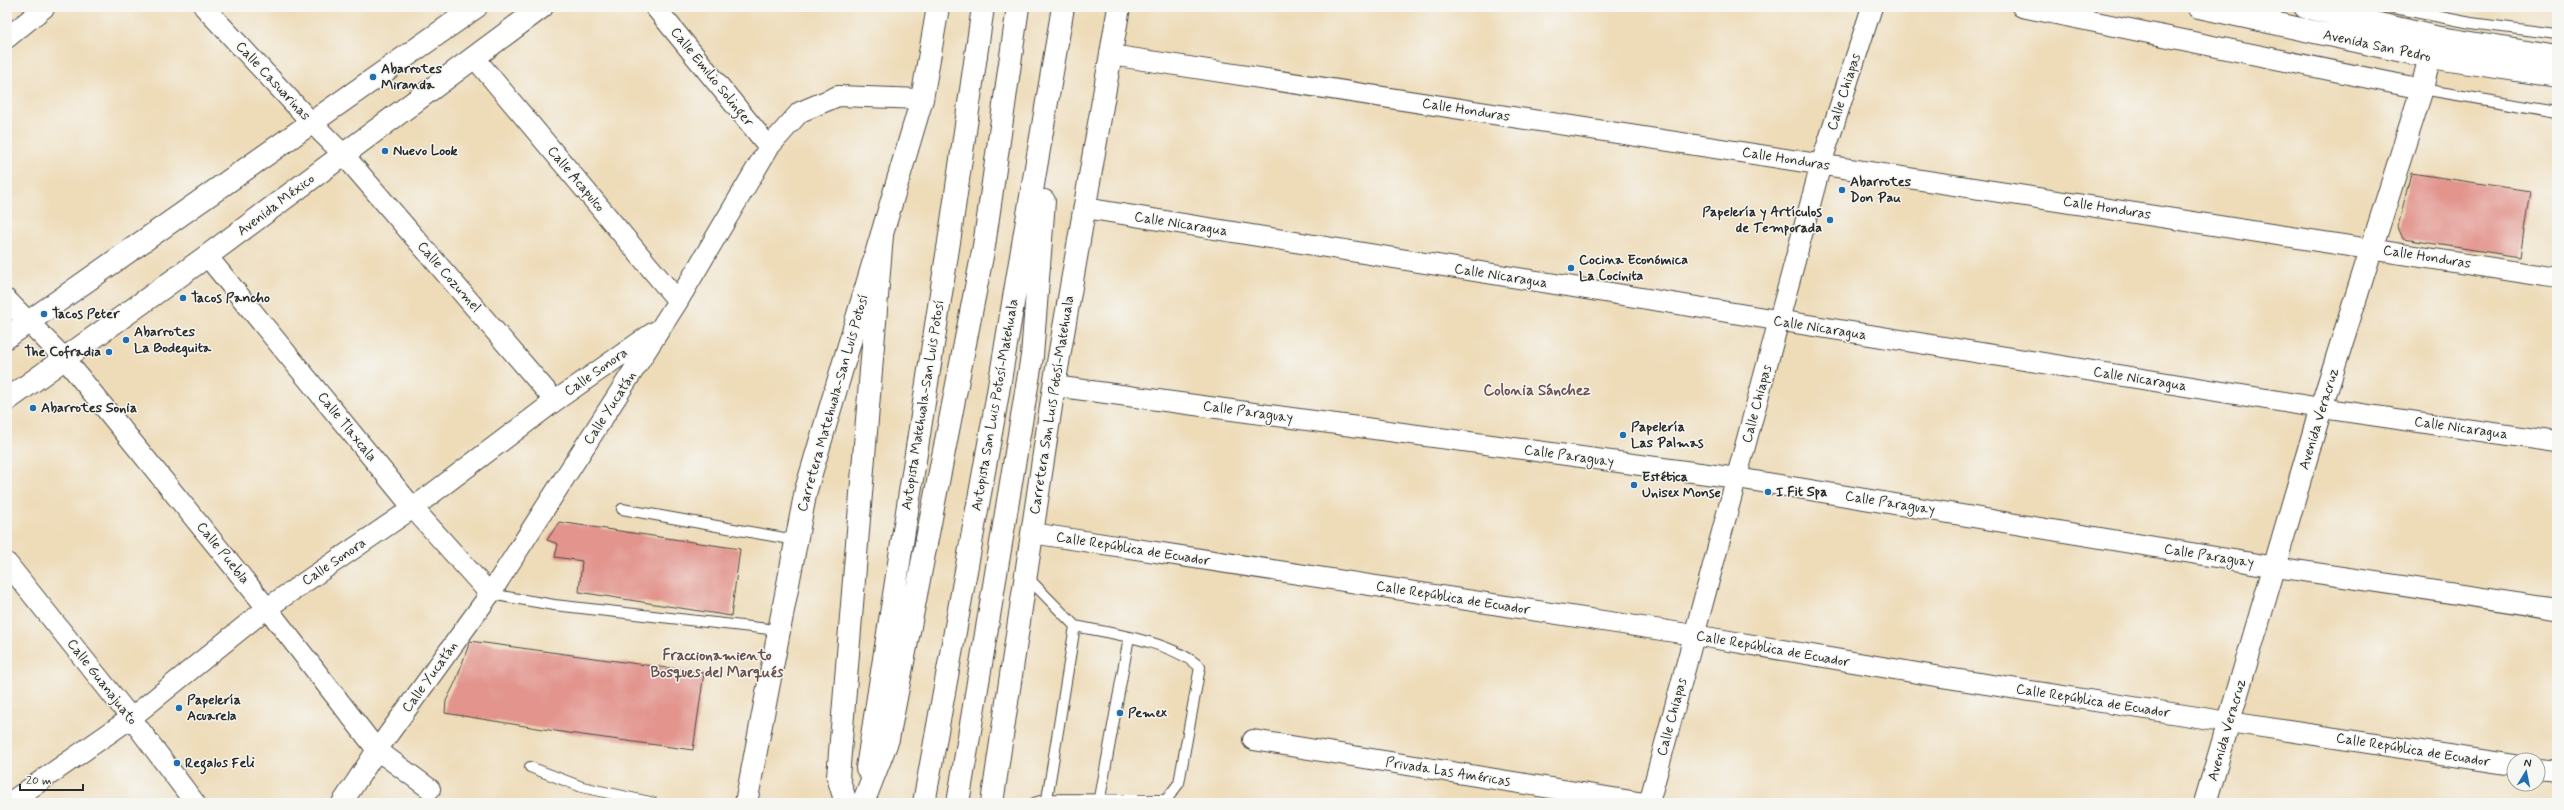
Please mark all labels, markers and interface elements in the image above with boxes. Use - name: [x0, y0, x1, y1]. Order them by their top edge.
- street label: Calle Emilio Solinger: [665, 24, 758, 132]
- street label: Avenida San Pedro: [2321, 26, 2433, 66]
- street label: Calle Casuarinas: [232, 38, 314, 124]
- street label: Calle Chiapas: [1823, 51, 1865, 133]
- place label: Abarrotes Miranda: [381, 60, 443, 94]
- marker: Abarrotes Miranda: [368, 72, 378, 82]
- street label: Calle Honduras: [1421, 94, 1511, 126]
- place label: Nuevo Look: [393, 142, 458, 160]
- street label: Calle Acapulco: [543, 142, 609, 216]
- street label: Calle Honduras: [1741, 143, 1831, 175]
- marker: Nuevo Look: [380, 146, 390, 156]
- street label: Avenida México: [234, 170, 319, 240]
- place label: Abarrotes Don Pau: [1850, 173, 1912, 207]
- marker: Abarrotes Don Pau: [1837, 185, 1847, 195]
- street label: Calle Honduras: [2062, 192, 2152, 224]
- place label: Papelería y Artículos de Temporada: [1702, 203, 1822, 237]
- street label: Calle Nicaragua: [1133, 208, 1229, 240]
- marker: Papelería y Artículos de Temporada: [1825, 215, 1835, 225]
- street label: Calle Cozumel: [413, 238, 485, 316]
- street label: Calle Honduras: [2382, 241, 2472, 273]
- place label: Cocina Económica La Cocinita: [1579, 251, 1688, 285]
- street label: Calle Nicaragua: [1453, 260, 1549, 292]
- marker: Cocina Económica La Cocinita: [1566, 263, 1576, 273]
- place label: Tacos Pancho: [191, 289, 270, 307]
- street label: Carretera Matehuala-San Luis Potosí: [793, 292, 873, 514]
- marker: Tacos Pancho: [178, 293, 188, 303]
- street label: Carretera San Luis Potosí-Matehuala: [1026, 294, 1078, 516]
- street label: Autopista San Luis Potosí-Matehuala: [967, 297, 1023, 512]
- street label: Autopista Matehuala-San Luis Potosí: [897, 299, 949, 511]
- place label: Tacos Peter: [52, 305, 120, 323]
- marker: Tacos Peter: [39, 309, 49, 319]
- street label: Calle Nicaragua: [1772, 312, 1868, 344]
- place label: Abarrotes La Bodeguita: [134, 323, 212, 358]
- marker: Abarrotes La Bodeguita: [121, 335, 131, 345]
- place label: The Cofradia: [24, 343, 101, 361]
- street label: Calle Sonora: [561, 343, 631, 400]
- marker: The Cofradia: [104, 347, 114, 357]
- street label: Calle Chiapas: [1738, 363, 1776, 445]
- street label: Calle Nicaragua: [2092, 363, 2188, 395]
- street label: Avenida Veracruz: [2295, 366, 2343, 472]
- street label: Calle Yucatán: [580, 368, 640, 448]
- district label: Colonia Sánchez: [1484, 381, 1591, 401]
- street label: Calle Tlaxcala: [313, 388, 381, 466]
- street label: Calle Paraguay: [1202, 397, 1294, 428]
- place label: Abarrotes Sonia: [41, 399, 137, 417]
- marker: Abarrotes Sonia: [28, 403, 38, 413]
- street label: Calle Nicaragua: [2413, 413, 2509, 443]
- place label: Papelería Las Palmas: [1631, 418, 1704, 452]
- marker: Papelería Las Palmas: [1618, 430, 1628, 440]
- street label: Calle Paraguay: [1523, 441, 1615, 472]
- place label: Estética Unisex Monse: [1642, 468, 1721, 502]
- marker: Estética Unisex Monse: [1629, 480, 1639, 490]
- place label: I Fit Spa: [1776, 483, 1827, 501]
- marker: I Fit Spa: [1763, 487, 1773, 497]
- street label: Calle Paraguay: [1844, 487, 1936, 520]
- street label: Calle Puebla: [192, 518, 254, 588]
- street label: Calle República de Ecuador: [1055, 528, 1212, 570]
- street label: Calle Sonora: [299, 534, 370, 590]
- street label: Calle Paraguay: [2163, 540, 2255, 573]
- street label: Calle República de Ecuador: [1375, 577, 1532, 619]
- street label: Calle República de Ecuador: [1695, 627, 1852, 671]
- street label: Calle Guanajuato: [63, 635, 141, 729]
- street label: Calle Yucatán: [398, 638, 462, 716]
- district label: Fraccionamiento Bosques del Marqués: [651, 646, 784, 683]
- street label: Calle Chiapas: [1653, 676, 1691, 758]
- street label: Avenida Veracruz: [2204, 677, 2250, 783]
- street label: Calle República de Ecuador: [2015, 680, 2172, 722]
- place label: Papelería Acuarela: [187, 691, 241, 725]
- marker: Papelería Acuarela: [174, 703, 184, 713]
- place label: Pemex: [1128, 704, 1167, 722]
- marker: Pemex: [1115, 708, 1125, 718]
- street label: Calle República de Ecuador: [2335, 729, 2492, 771]
- north arrow: [2506, 752, 2546, 792]
- street label: Privada Las Américas: [1384, 753, 1512, 791]
- place label: Regalos Feli: [185, 754, 255, 775]
- text: N: [2523, 756, 2532, 771]
- marker: Regalos Feli: [172, 758, 182, 768]
- scale bar: [20, 766, 83, 792]
- text: 20 m: [26, 773, 52, 789]

